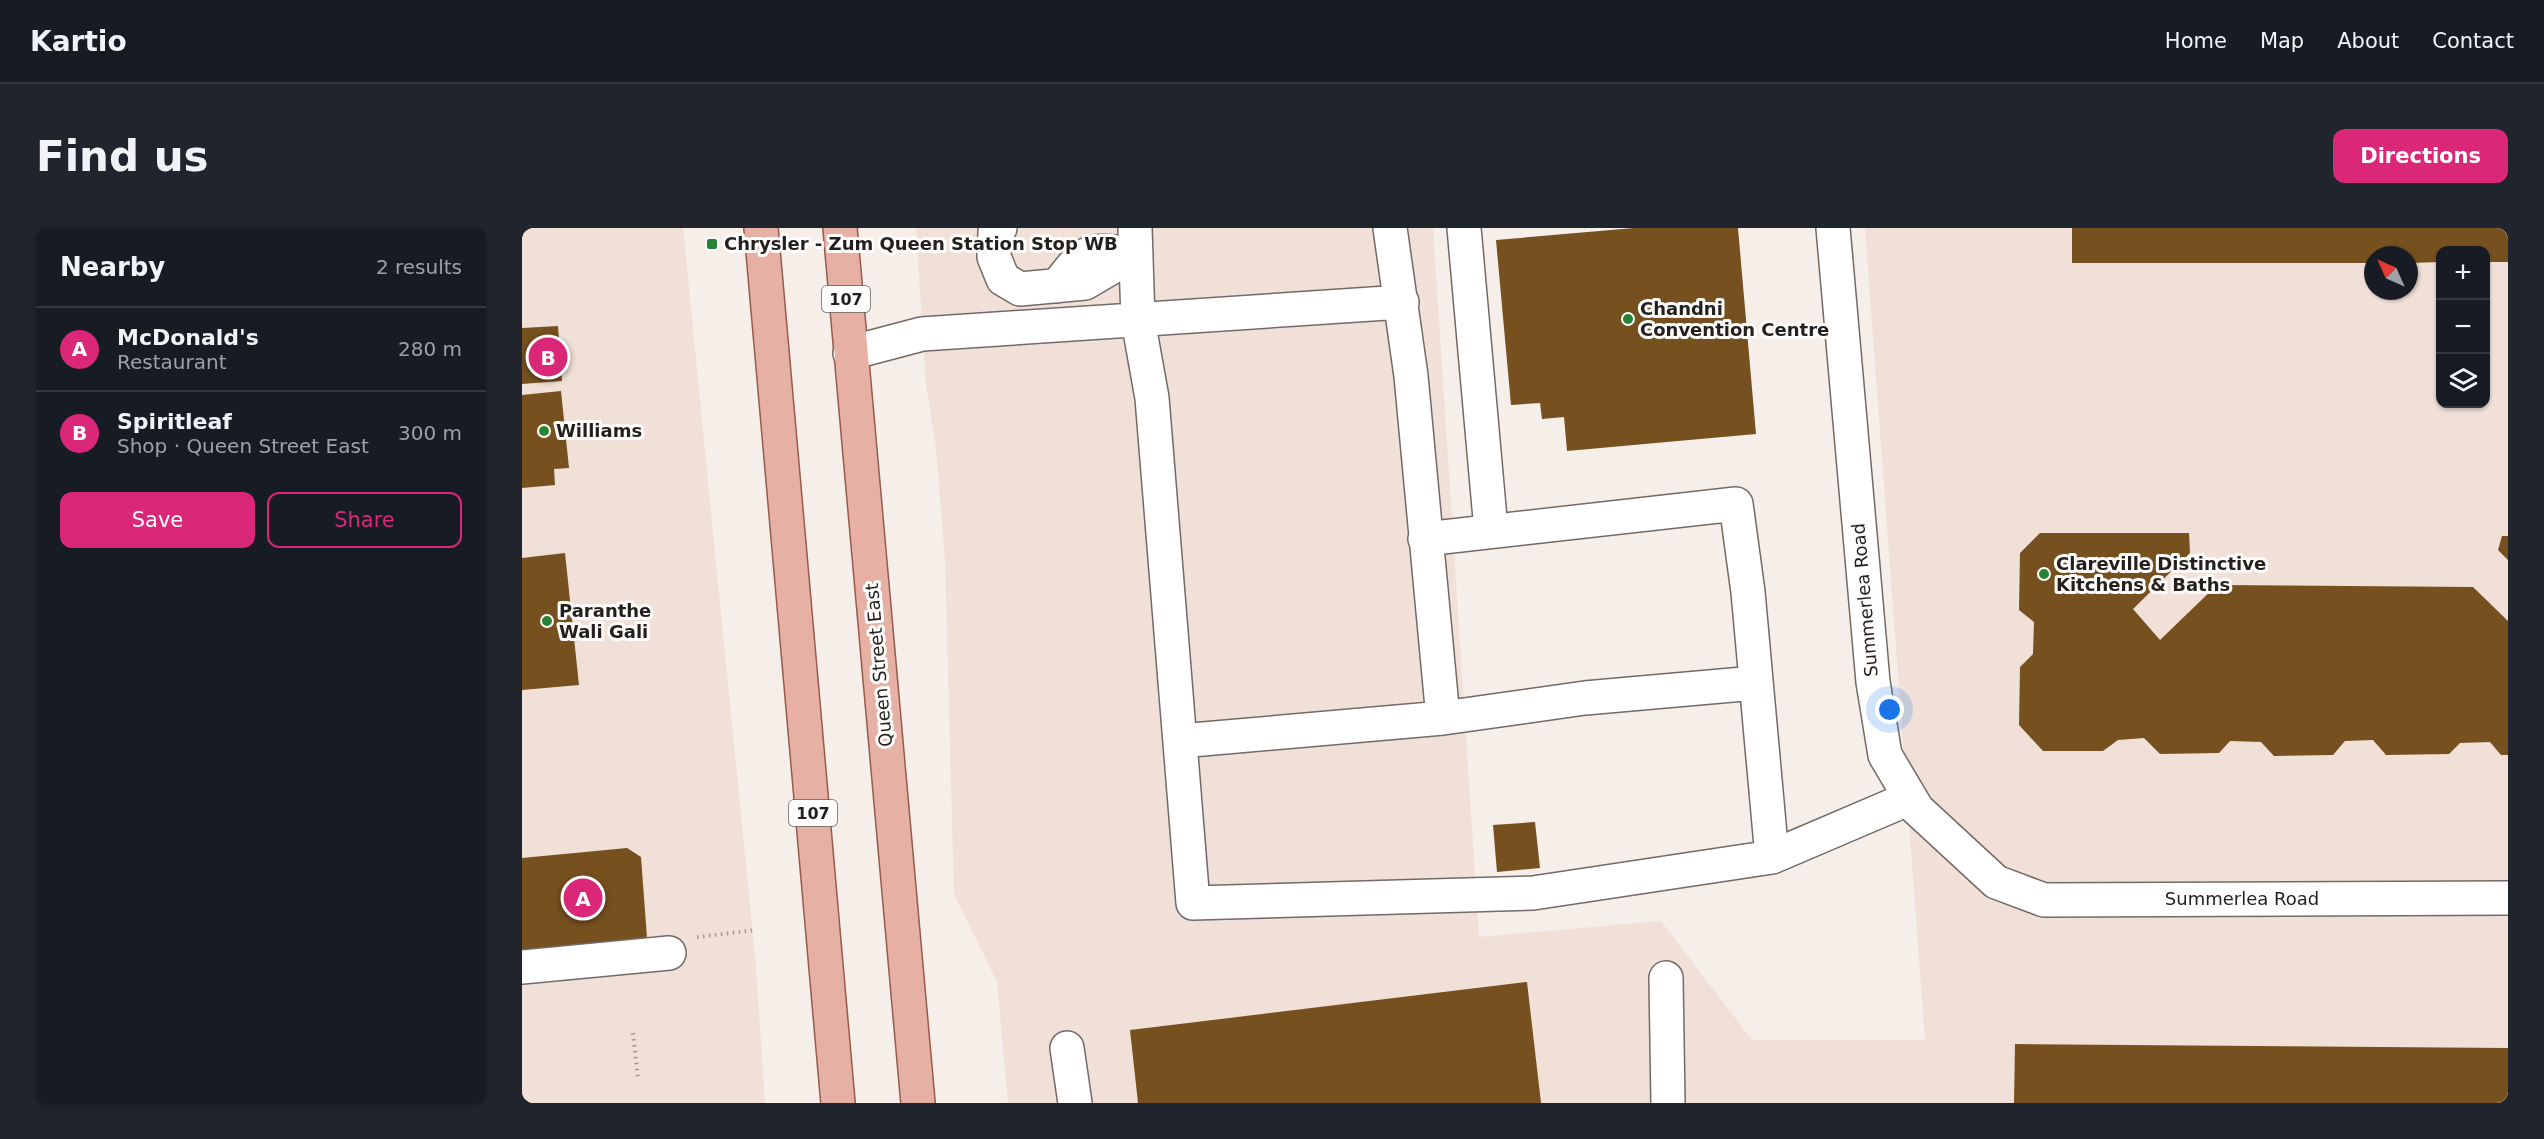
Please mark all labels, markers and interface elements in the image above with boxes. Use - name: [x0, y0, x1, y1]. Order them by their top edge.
- text: Kartio: [30, 25, 127, 58]
- text: Home: [2165, 29, 2227, 53]
- text: Map: [2260, 29, 2304, 53]
- text: About: [2337, 29, 2399, 53]
- text: Contact: [2432, 29, 2514, 53]
- button: Directions: [2333, 129, 2508, 183]
- text: Find us: [36, 132, 209, 181]
- place label: Chrysler - Zum Queen Station Stop WB: [724, 233, 1118, 254]
- marker: Chrysler - Zum Queen Station Stop WB: [705, 237, 719, 251]
- north arrow: [2364, 246, 2418, 300]
- map controls: [2436, 246, 2490, 408]
- button: +: [2436, 246, 2490, 300]
- text: Nearby: [60, 252, 165, 282]
- text: 2 results: [376, 255, 462, 279]
- road number: 107: [822, 286, 870, 312]
- place label: Chandni Convention Centre: [1640, 298, 1829, 340]
- button: −: [2436, 300, 2490, 354]
- marker: Chandni Convention Centre: [1621, 312, 1635, 326]
- text: McDonald's: [117, 325, 259, 350]
- pin: B: [528, 334, 568, 380]
- text: A: [72, 337, 87, 361]
- text: 280 m: [398, 337, 462, 361]
- text: Restaurant: [117, 350, 227, 374]
- button: layers: [2436, 354, 2490, 408]
- text: Spiritleaf: [117, 409, 232, 434]
- place label: Williams: [556, 420, 642, 441]
- text: B: [72, 421, 87, 445]
- text: 300 m: [398, 421, 462, 445]
- marker: Williams: [537, 424, 551, 438]
- text: Shop · Queen Street East: [117, 434, 369, 458]
- button: Save: [60, 492, 255, 548]
- button: Share: [267, 492, 462, 548]
- street label: Summerlea Road: [1847, 522, 1882, 678]
- place label: Clareville Distinctive Kitchens & Baths: [2056, 553, 2266, 595]
- marker: Clareville Distinctive Kitchens & Baths: [2037, 567, 2051, 581]
- street label: Queen Street East: [861, 582, 896, 748]
- place label: Paranthe Wali Gali: [559, 600, 651, 642]
- marker: Paranthe Wali Gali: [540, 614, 554, 628]
- your location: [1875, 695, 1904, 724]
- road number: 107: [789, 800, 837, 826]
- pin: A: [564, 876, 602, 920]
- street label: Summerlea Road: [2165, 888, 2319, 909]

